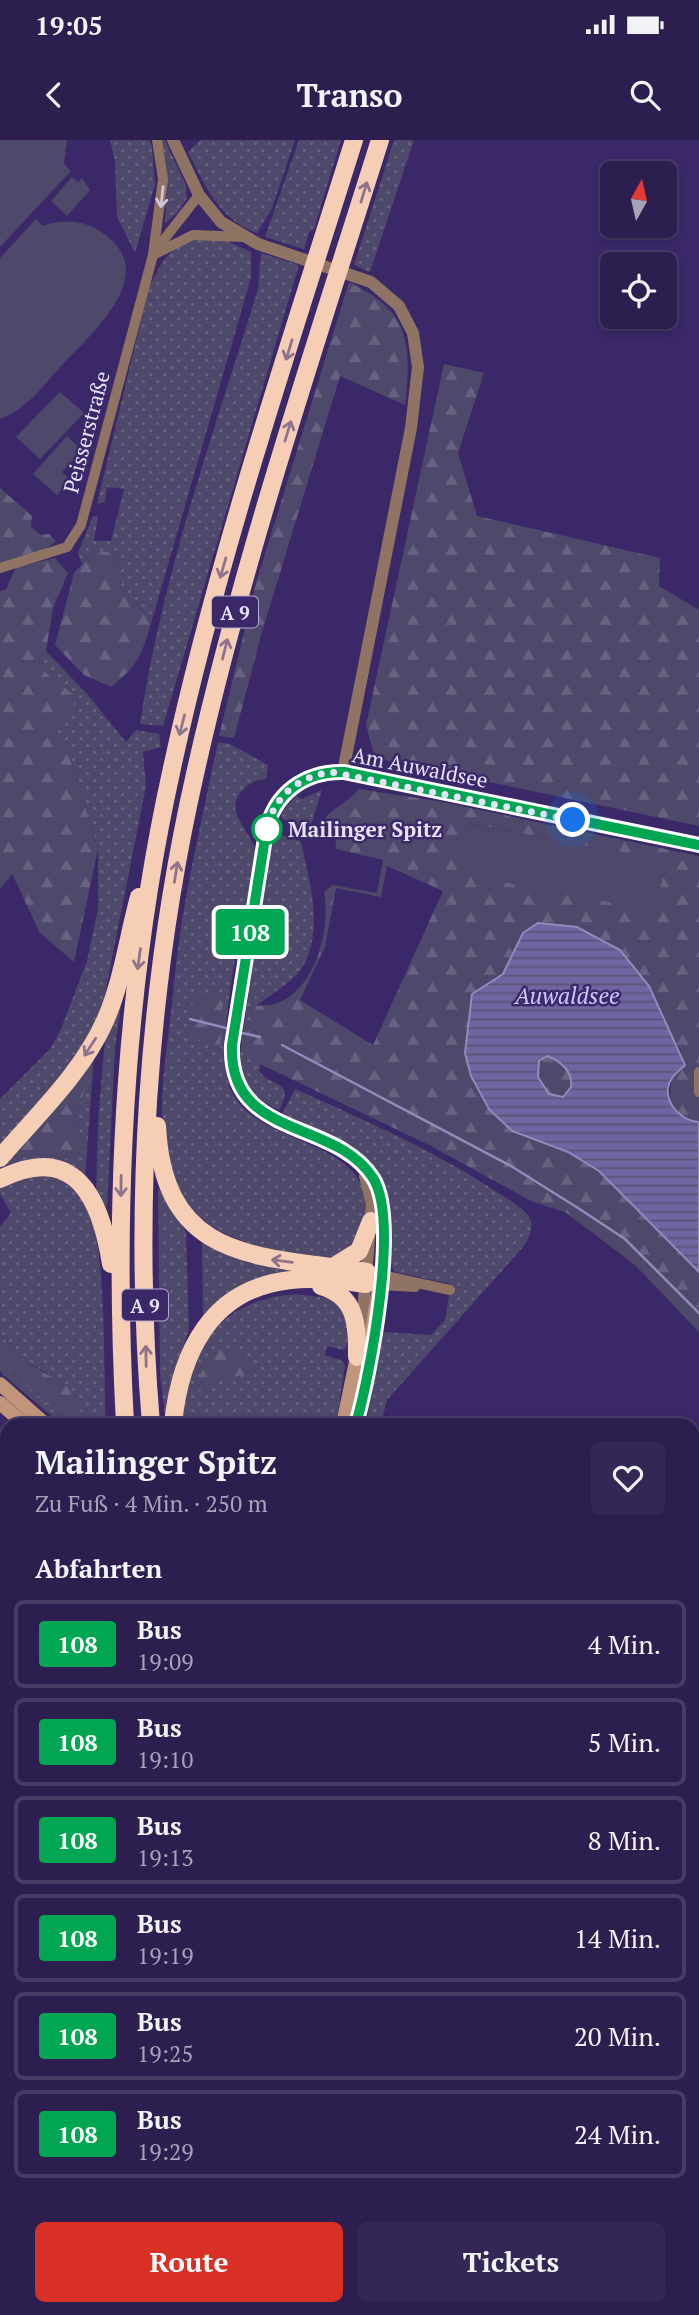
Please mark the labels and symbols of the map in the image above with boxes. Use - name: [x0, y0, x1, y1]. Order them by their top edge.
- north arrow: [600, 161, 677, 238]
- one-way arrow: [358, 181, 371, 203]
- one-way arrow: [155, 186, 168, 208]
- one-way arrow: [281, 339, 294, 361]
- street label: Peisserstraße: [56, 368, 116, 496]
- one-way arrow: [283, 420, 296, 442]
- one-way arrow: [215, 557, 228, 579]
- road number: A 9: [212, 597, 258, 628]
- one-way arrow: [219, 638, 232, 661]
- one-way arrow: [175, 713, 188, 736]
- street label: Am Auwaldsee: [350, 740, 490, 794]
- your location: [555, 802, 590, 837]
- marker: Mailinger Spitz: [252, 814, 282, 844]
- place label: Mailinger Spitz: [288, 815, 442, 843]
- one-way arrow: [170, 861, 183, 883]
- line badge: 108: [210, 909, 290, 955]
- one-way arrow: [132, 947, 145, 970]
- water label: Auwaldsee: [513, 980, 619, 1011]
- one-way arrow: [82, 1037, 97, 1056]
- one-way arrow: [114, 1174, 128, 1197]
- one-way arrow: [272, 1255, 294, 1268]
- road number: A 9: [122, 1289, 168, 1320]
- one-way arrow: [139, 1345, 153, 1368]

